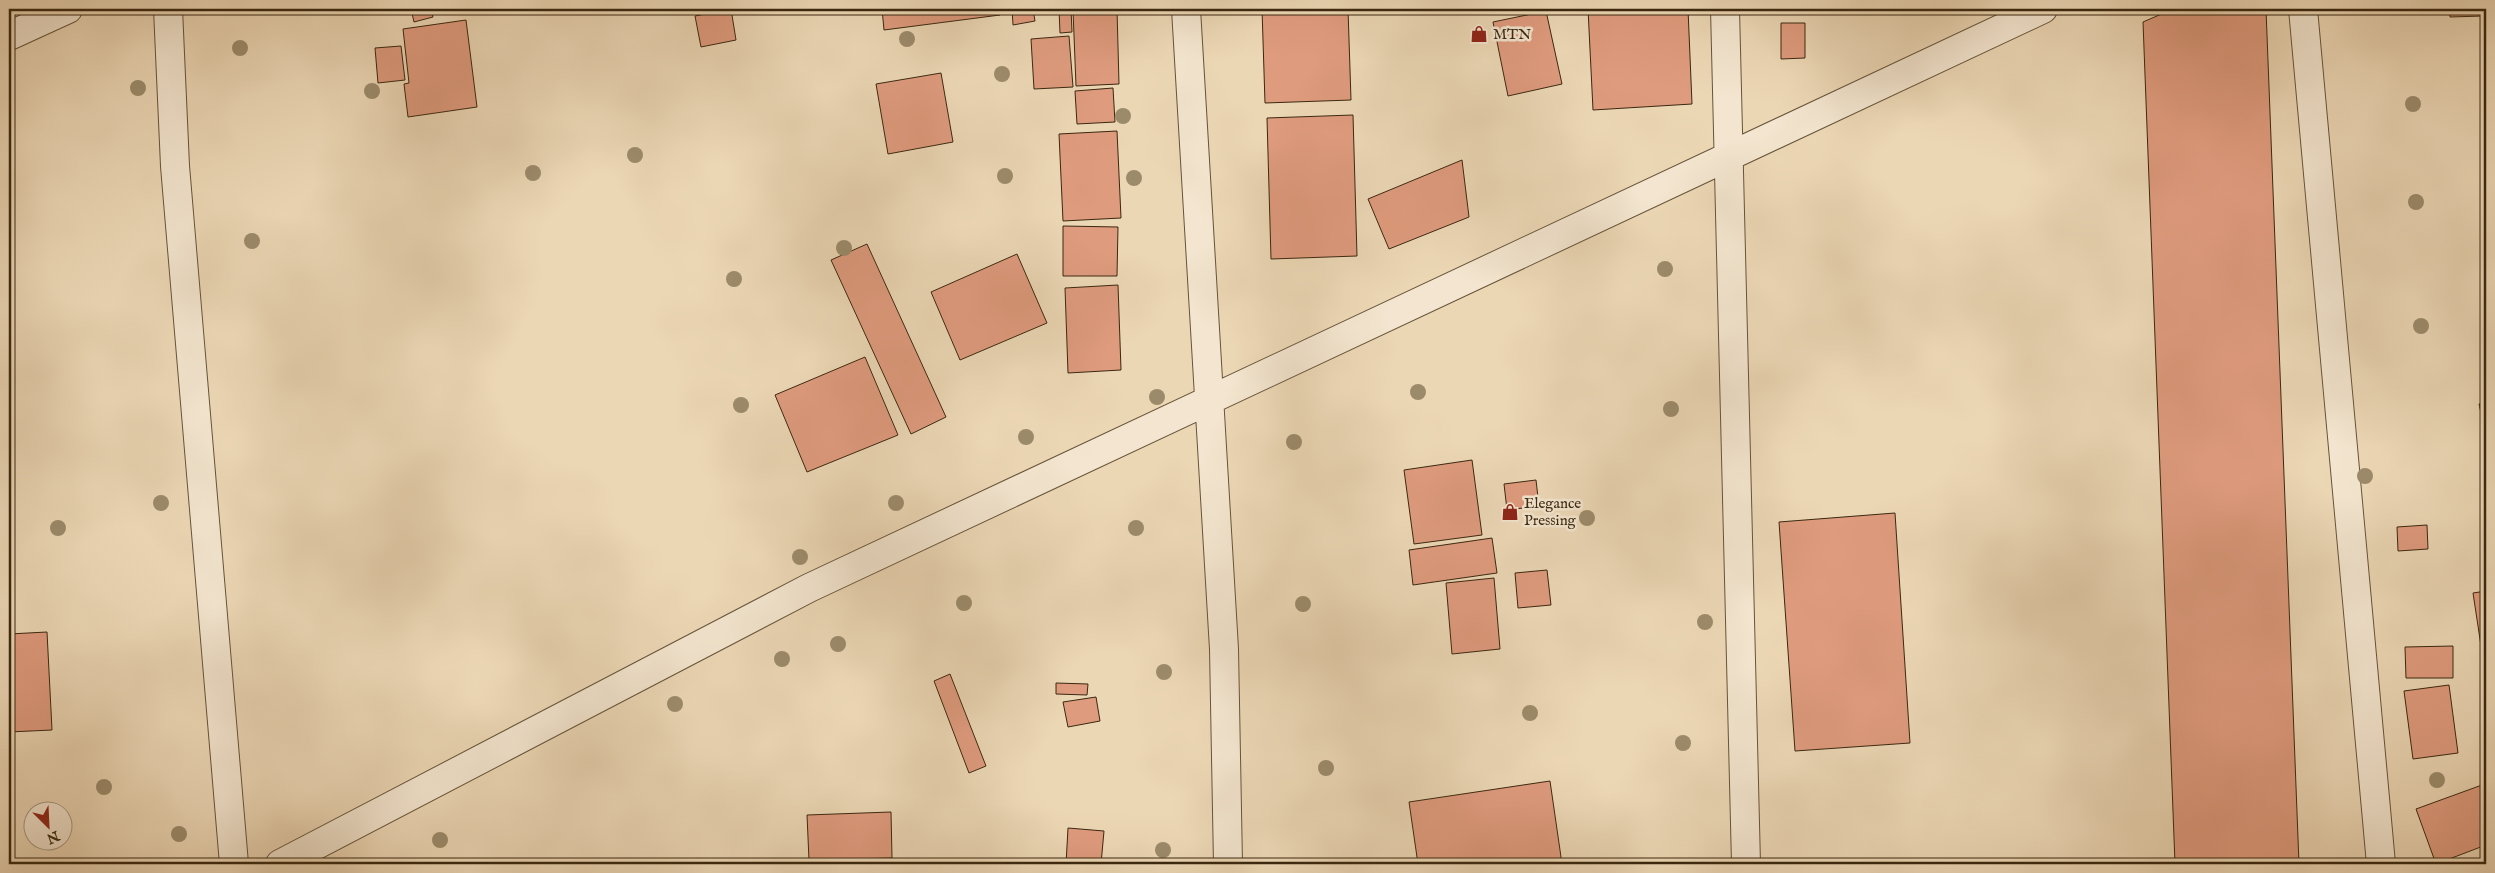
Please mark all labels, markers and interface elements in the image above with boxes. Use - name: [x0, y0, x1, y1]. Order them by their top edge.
- shop icon: MTN: [1469, 24, 1489, 44]
- place label: MTN: [1493, 25, 1531, 44]
- place label: Elegance Pressing: [1524, 494, 1581, 530]
- shop icon: Elegance Pressing: [1500, 502, 1520, 522]
- north arrow: [22, 800, 72, 850]
- text: N: [44, 826, 63, 848]

